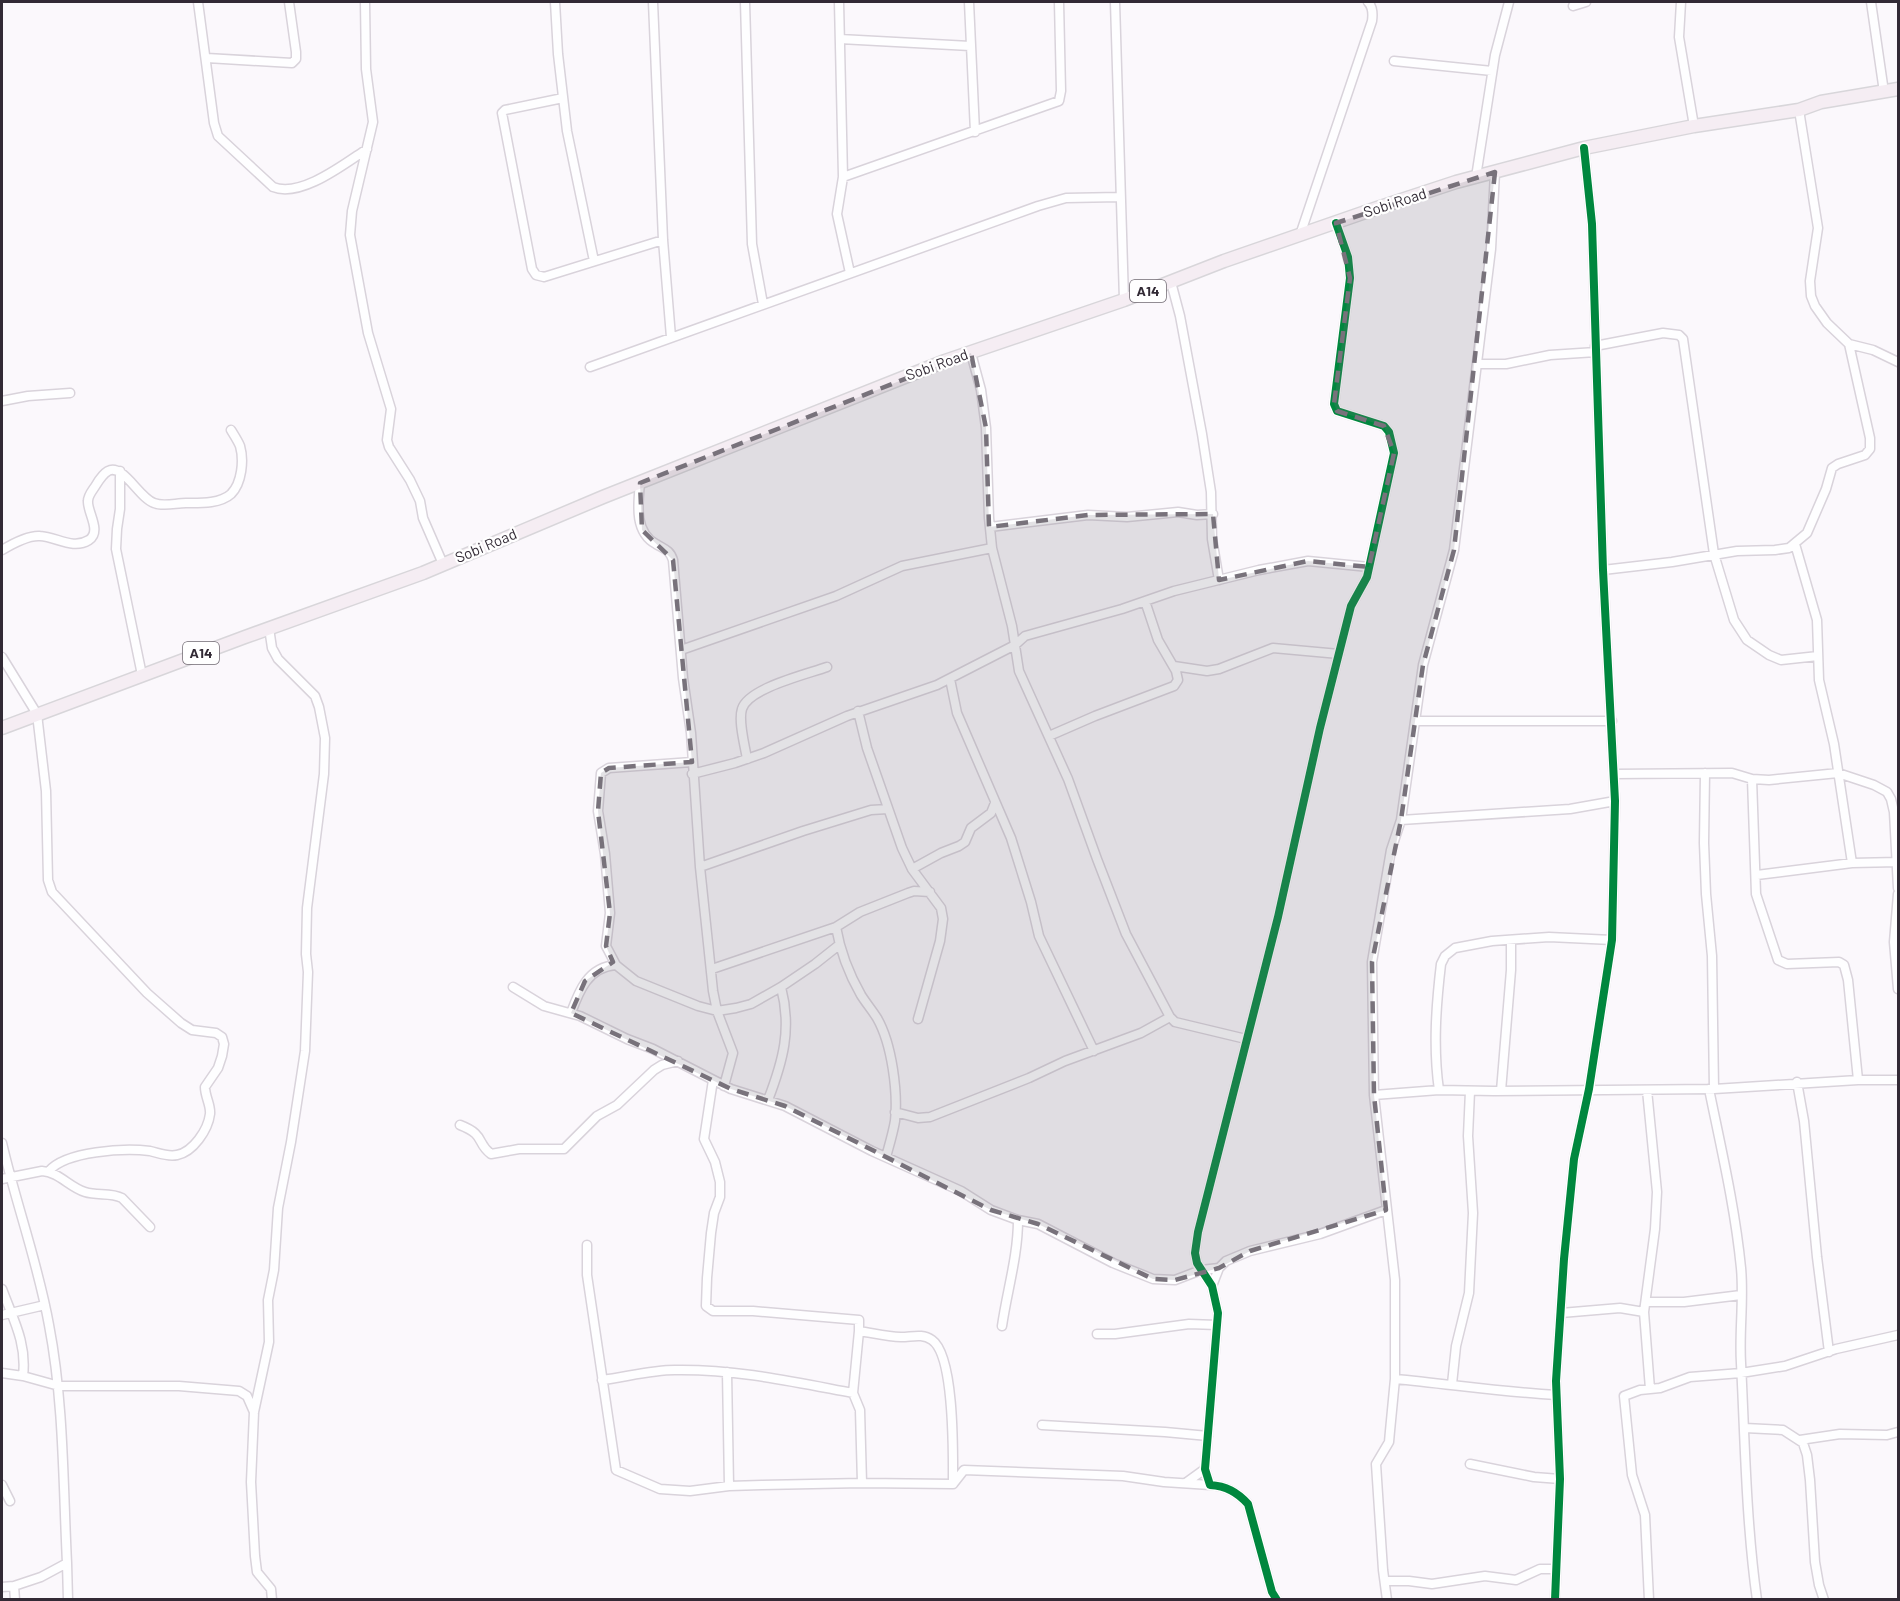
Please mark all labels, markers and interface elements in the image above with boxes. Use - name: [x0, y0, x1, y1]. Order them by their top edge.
- street label: Sobi Road: [1361, 183, 1428, 221]
- road number: A14: [1130, 280, 1166, 302]
- street label: Sobi Road: [903, 344, 970, 384]
- street label: Sobi Road: [452, 524, 519, 566]
- road number: A14: [183, 642, 219, 664]

